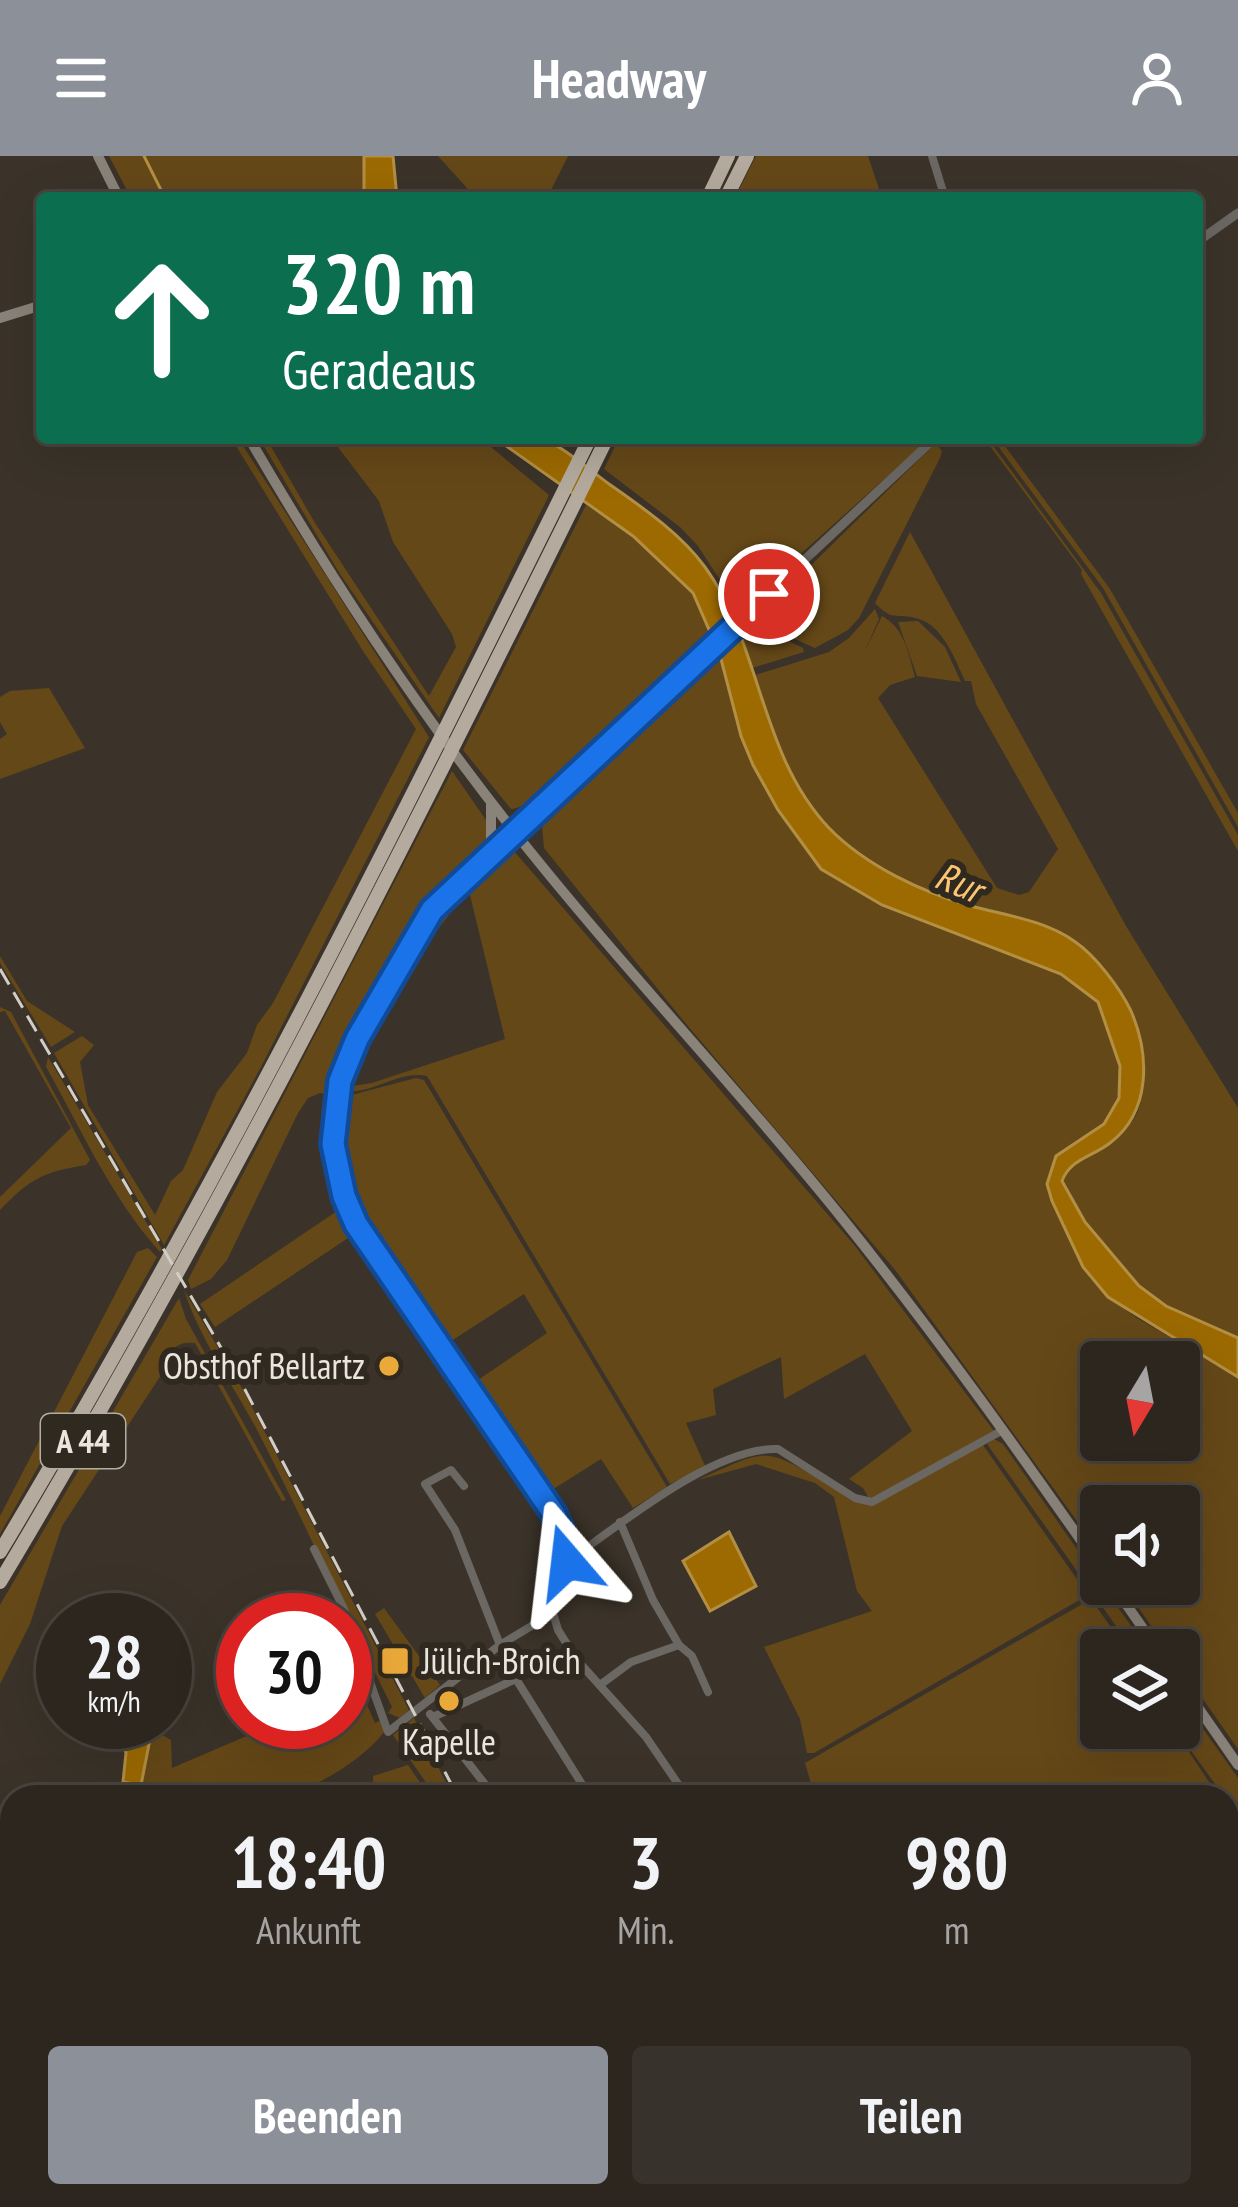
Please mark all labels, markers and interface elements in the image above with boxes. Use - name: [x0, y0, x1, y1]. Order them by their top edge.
- text: Headway: [532, 43, 706, 113]
- icon: menu: [48, 45, 114, 111]
- icon: person: [1124, 45, 1190, 111]
- text: 320 m: [282, 228, 475, 337]
- icon: ahead: [84, 240, 240, 396]
- text: Geradeaus: [282, 334, 476, 404]
- pin: [718, 543, 820, 645]
- icon: arrive: [736, 561, 802, 627]
- water label: Rur: [928, 849, 995, 916]
- north arrow: [1080, 1341, 1200, 1461]
- map controls: [1080, 1341, 1200, 1749]
- place label: Obsthof Bellartz: [163, 1342, 365, 1389]
- marker: Obsthof Bellartz: [376, 1353, 402, 1379]
- road number: A 44: [41, 1414, 125, 1468]
- button: sound: [1080, 1485, 1200, 1605]
- position arrow: [504, 1499, 630, 1625]
- speed limit sign: 30: [216, 1593, 372, 1749]
- text: 28: [85, 1617, 143, 1695]
- button: layers: [1080, 1629, 1200, 1749]
- place label: Jülich-Broich: [421, 1637, 580, 1684]
- marker: Jülich-Broich: [379, 1645, 411, 1677]
- text: km/h: [87, 1681, 141, 1720]
- marker: Kapelle: [436, 1688, 462, 1714]
- place label: Kapelle: [402, 1718, 496, 1765]
- text: 18:40: [231, 1815, 386, 1908]
- text: 3: [629, 1815, 663, 1908]
- text: 980: [905, 1815, 1008, 1908]
- text: Ankunft: [256, 1904, 361, 1955]
- text: Min.: [617, 1904, 674, 1955]
- text: m: [944, 1904, 969, 1955]
- button: Beenden: [48, 2046, 608, 2184]
- button: Teilen: [632, 2046, 1191, 2184]

